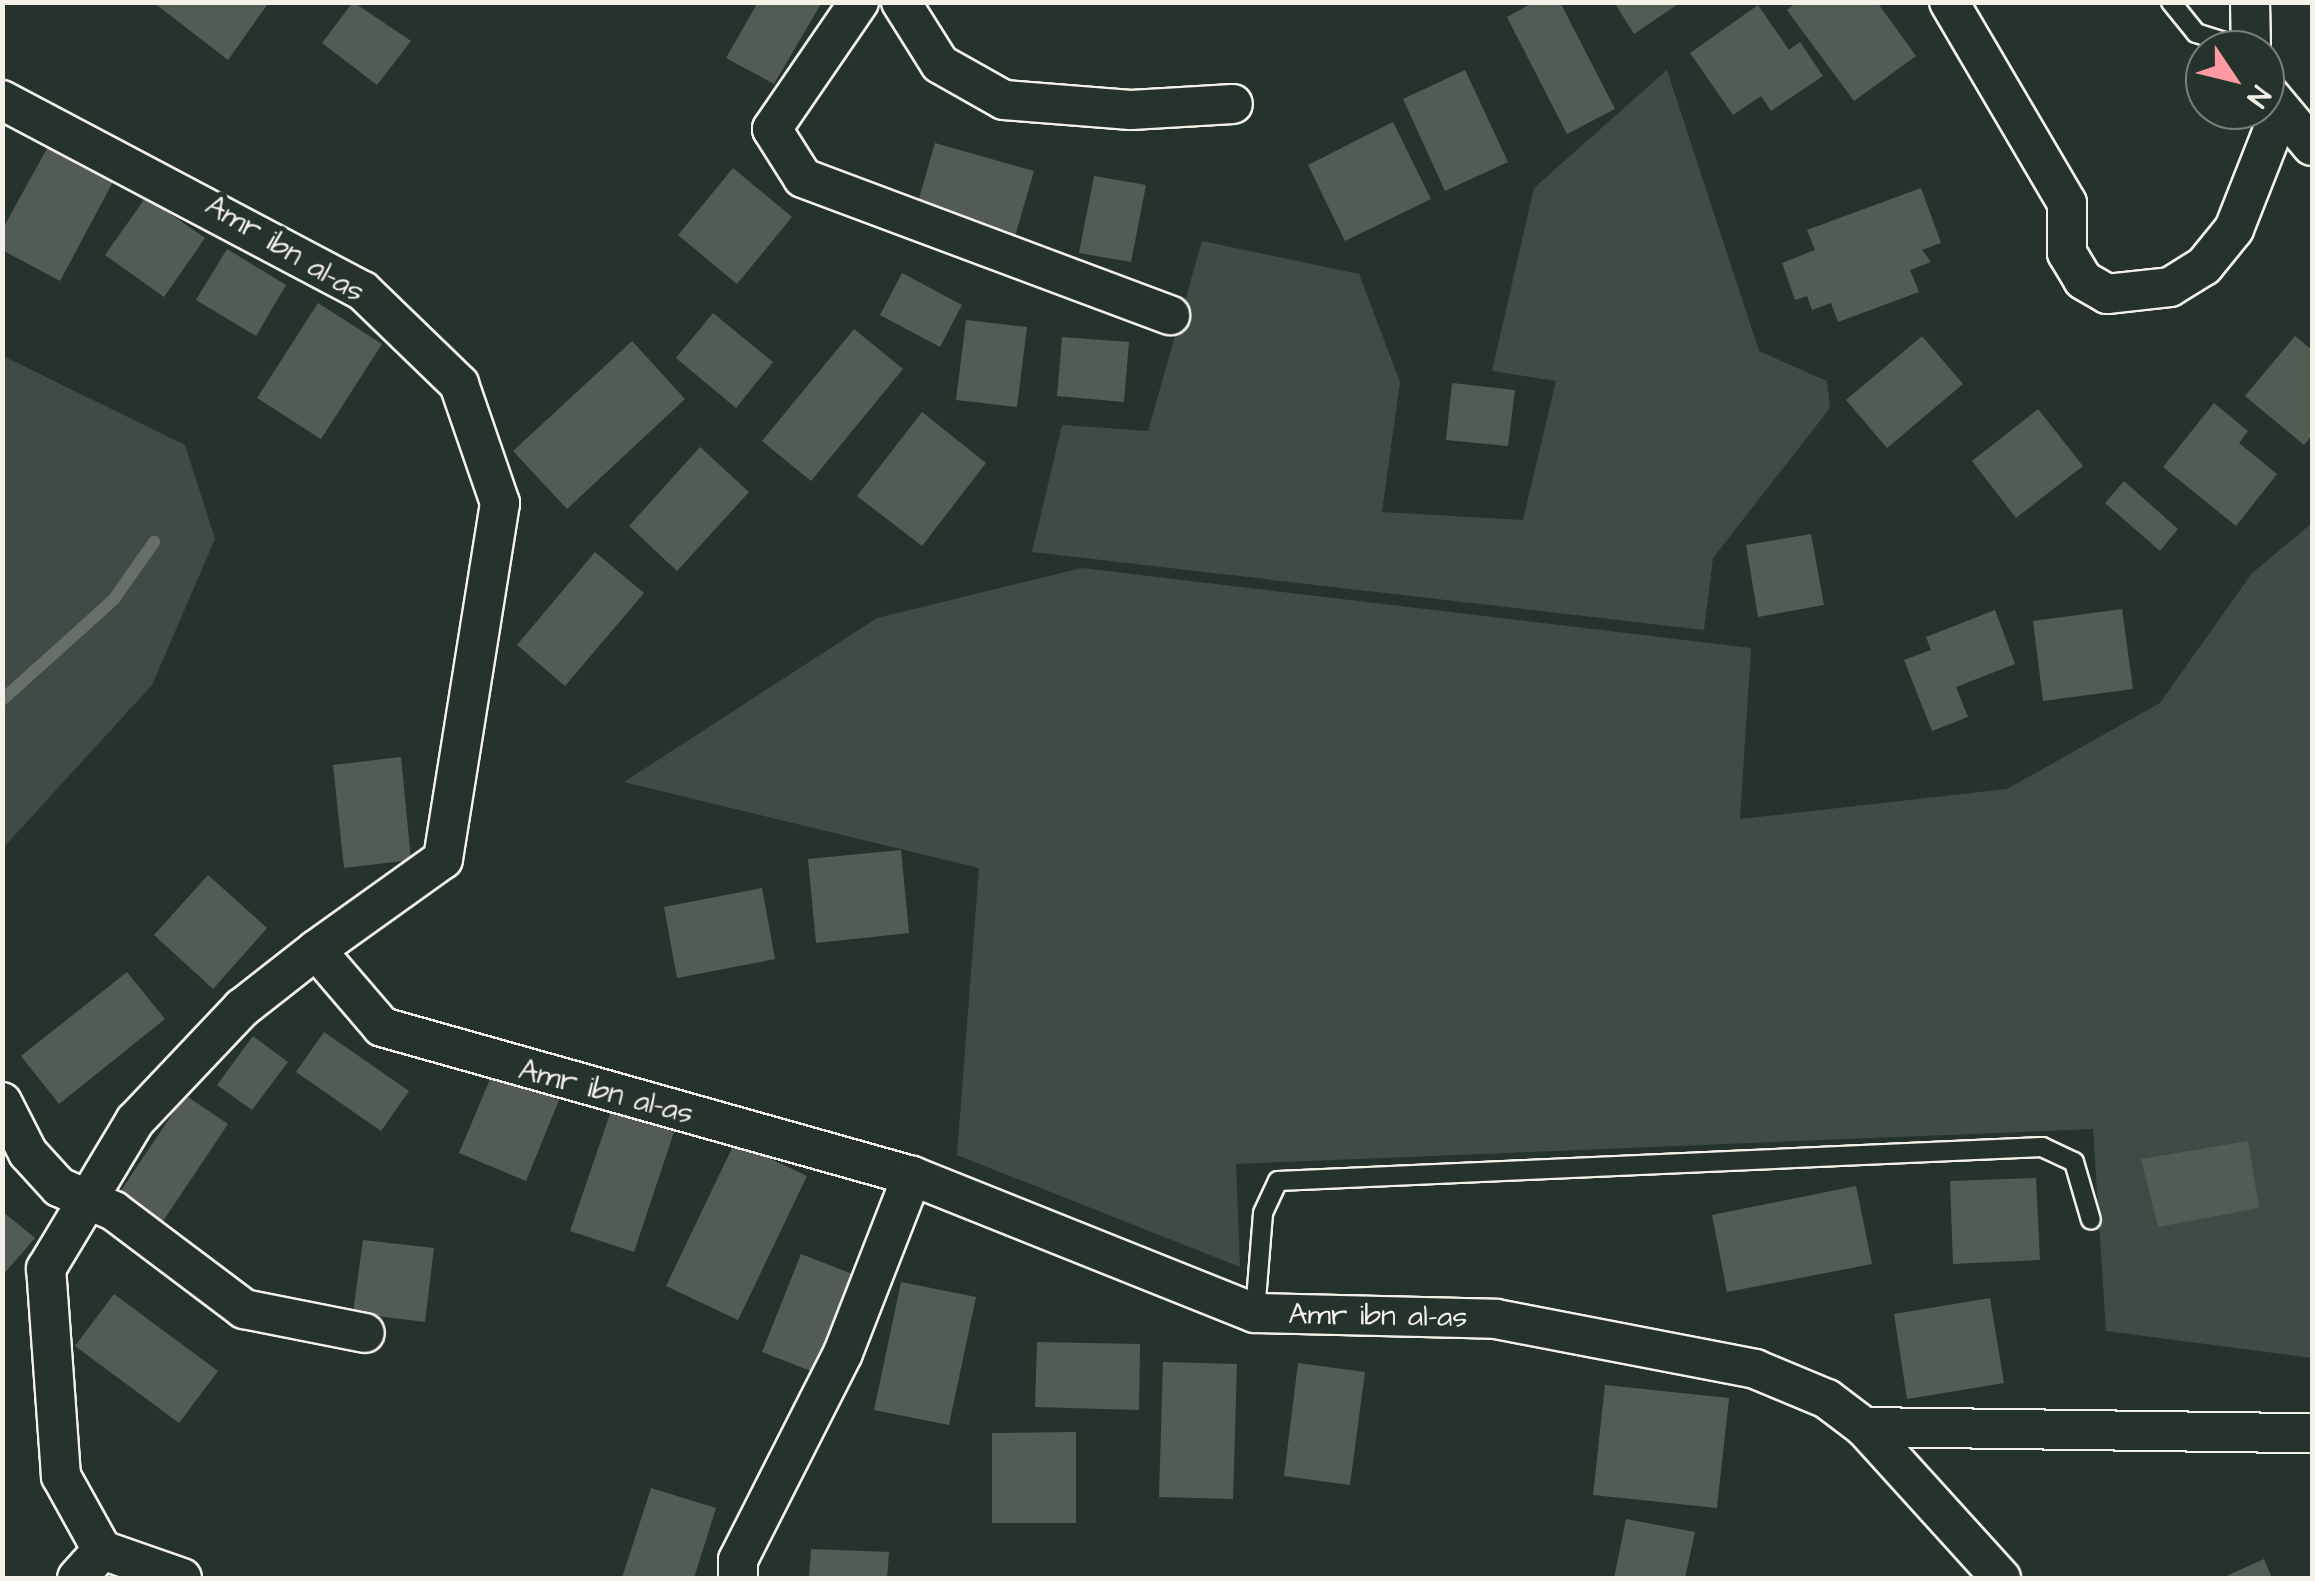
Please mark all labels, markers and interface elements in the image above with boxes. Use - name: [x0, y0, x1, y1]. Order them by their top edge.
- north arrow: [2185, 30, 2285, 130]
- text: N: [2237, 78, 2279, 115]
- street label: Amr ibn al-as: [199, 187, 371, 311]
- street label: Amr ibn al-as: [515, 1051, 697, 1133]
- street label: Amr ibn al-as: [1288, 1296, 1468, 1336]

